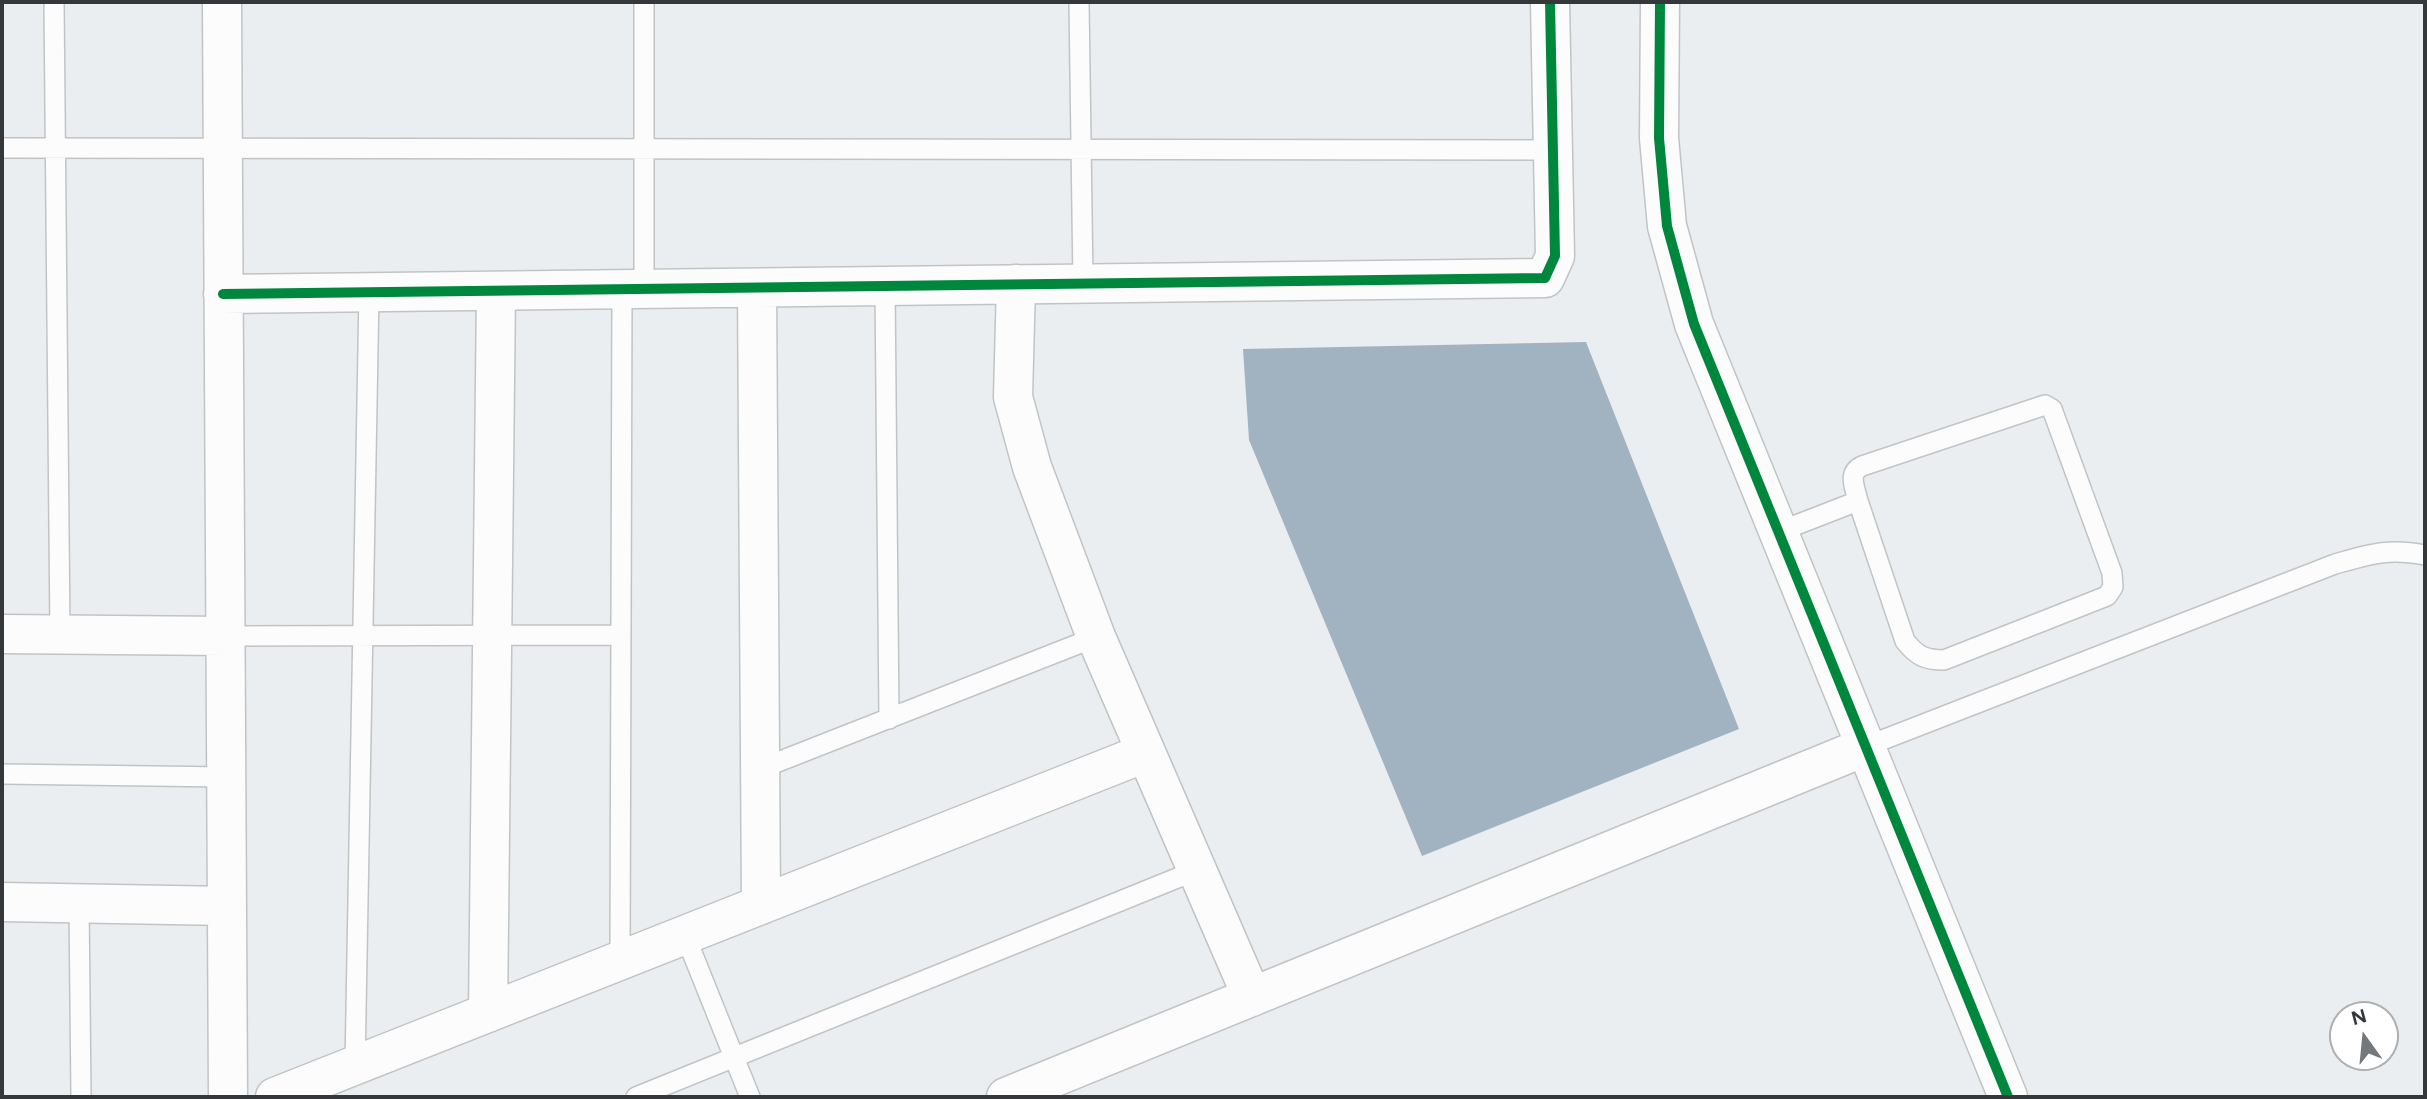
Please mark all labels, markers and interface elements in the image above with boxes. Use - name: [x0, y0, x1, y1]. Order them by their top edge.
- north arrow: [2329, 1001, 2399, 1071]
- text: N: [2349, 1004, 2369, 1030]

